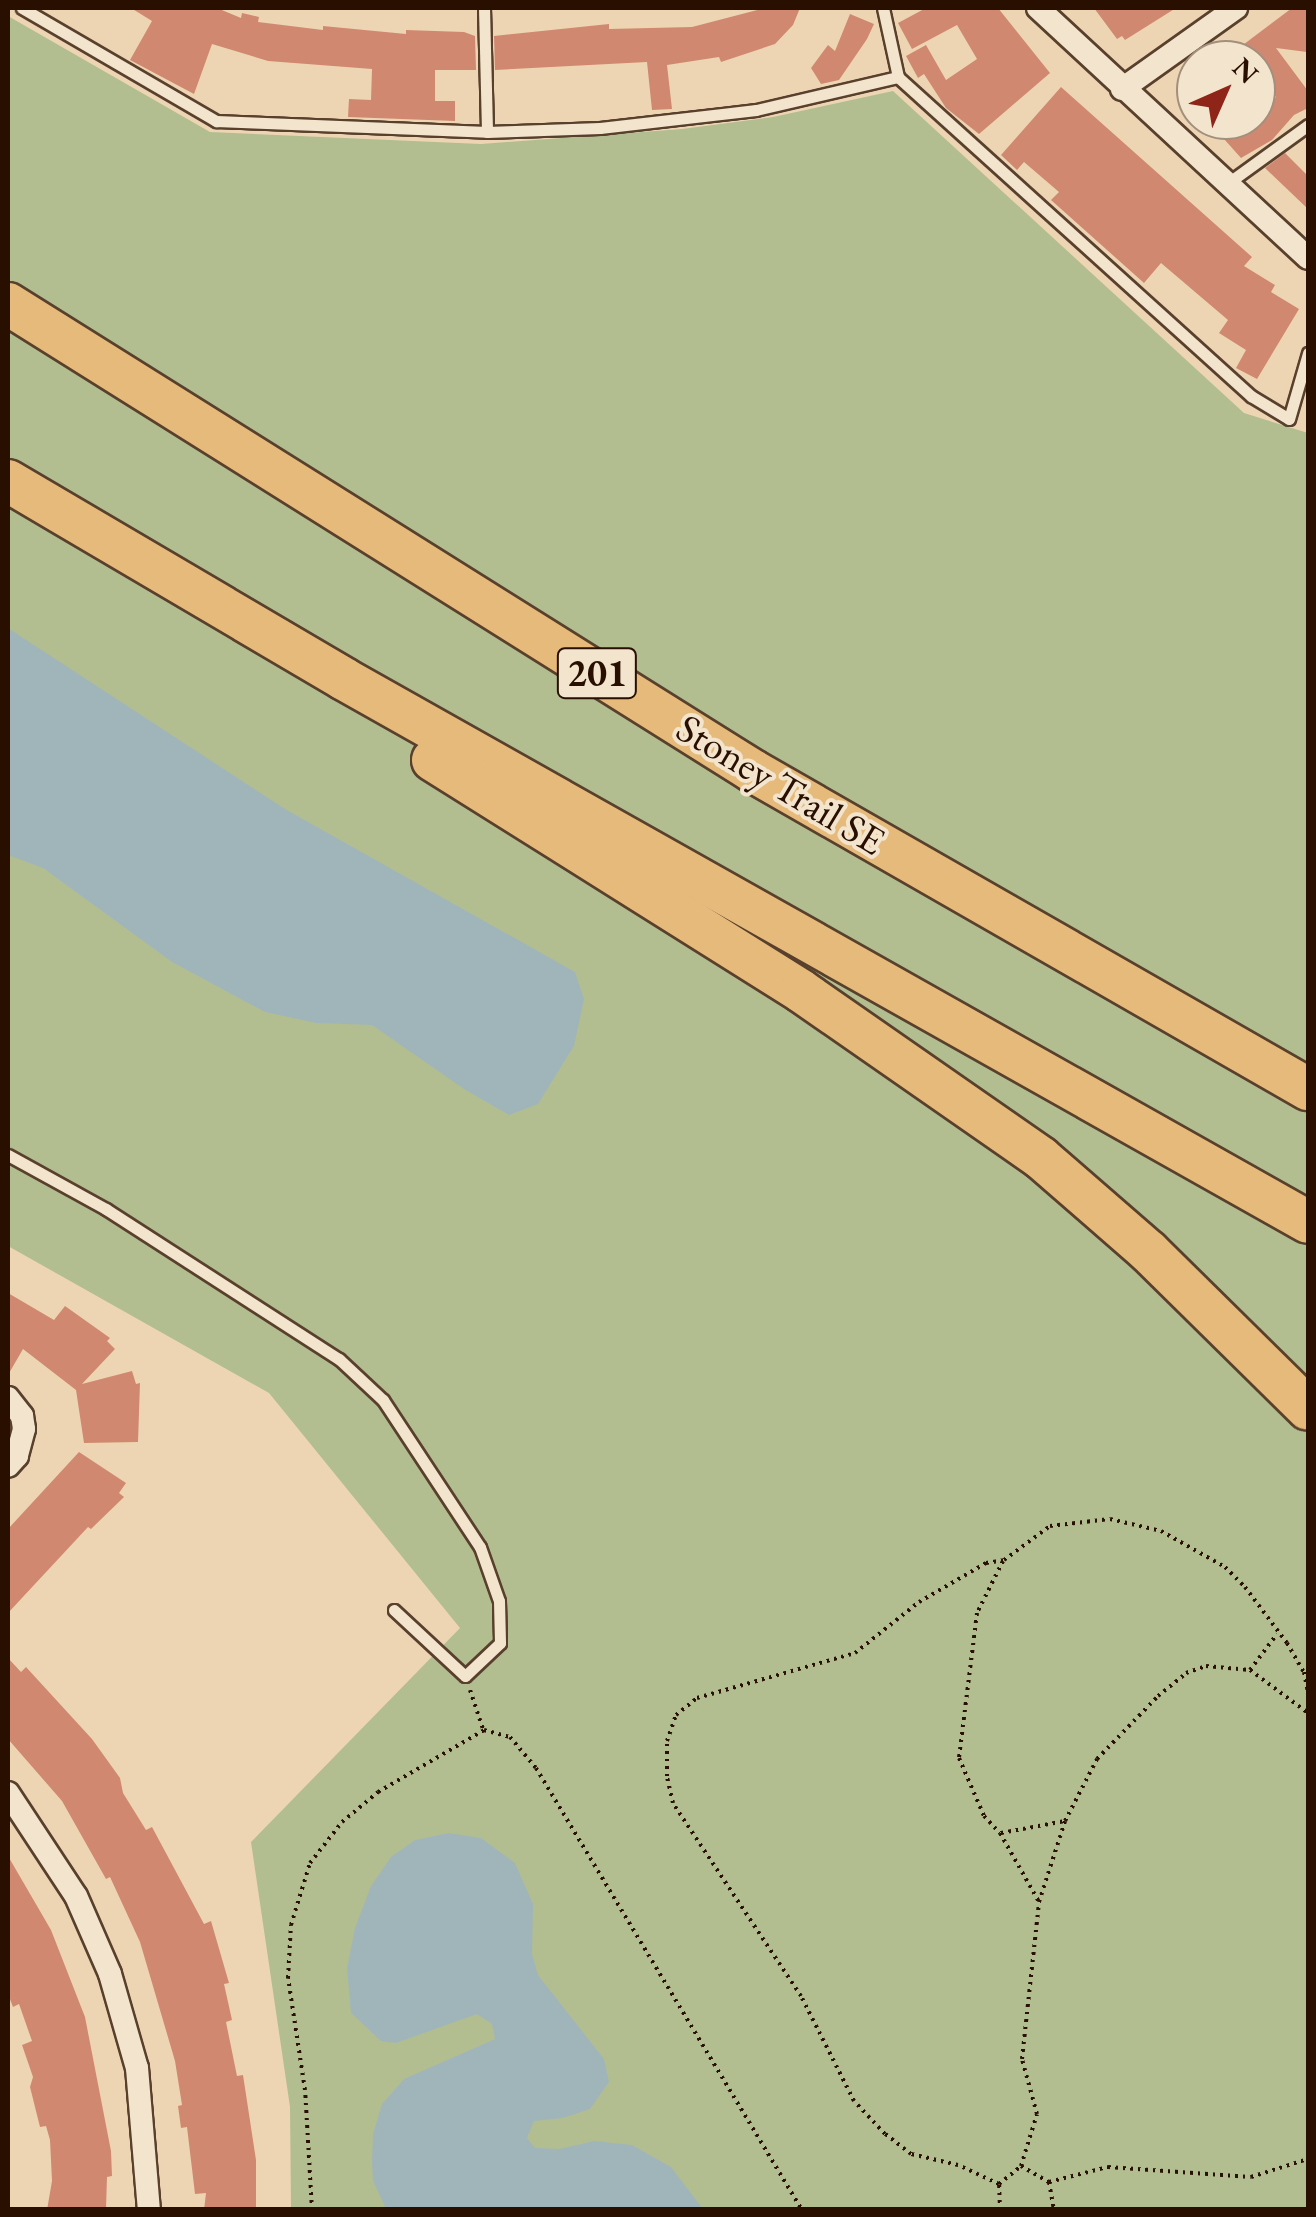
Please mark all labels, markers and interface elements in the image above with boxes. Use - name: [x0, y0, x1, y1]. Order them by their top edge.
- north arrow: [1176, 40, 1276, 140]
- text: N: [1225, 49, 1267, 91]
- road number: 201: [554, 640, 640, 706]
- street label: Stoney Trail SE: [668, 703, 894, 865]

